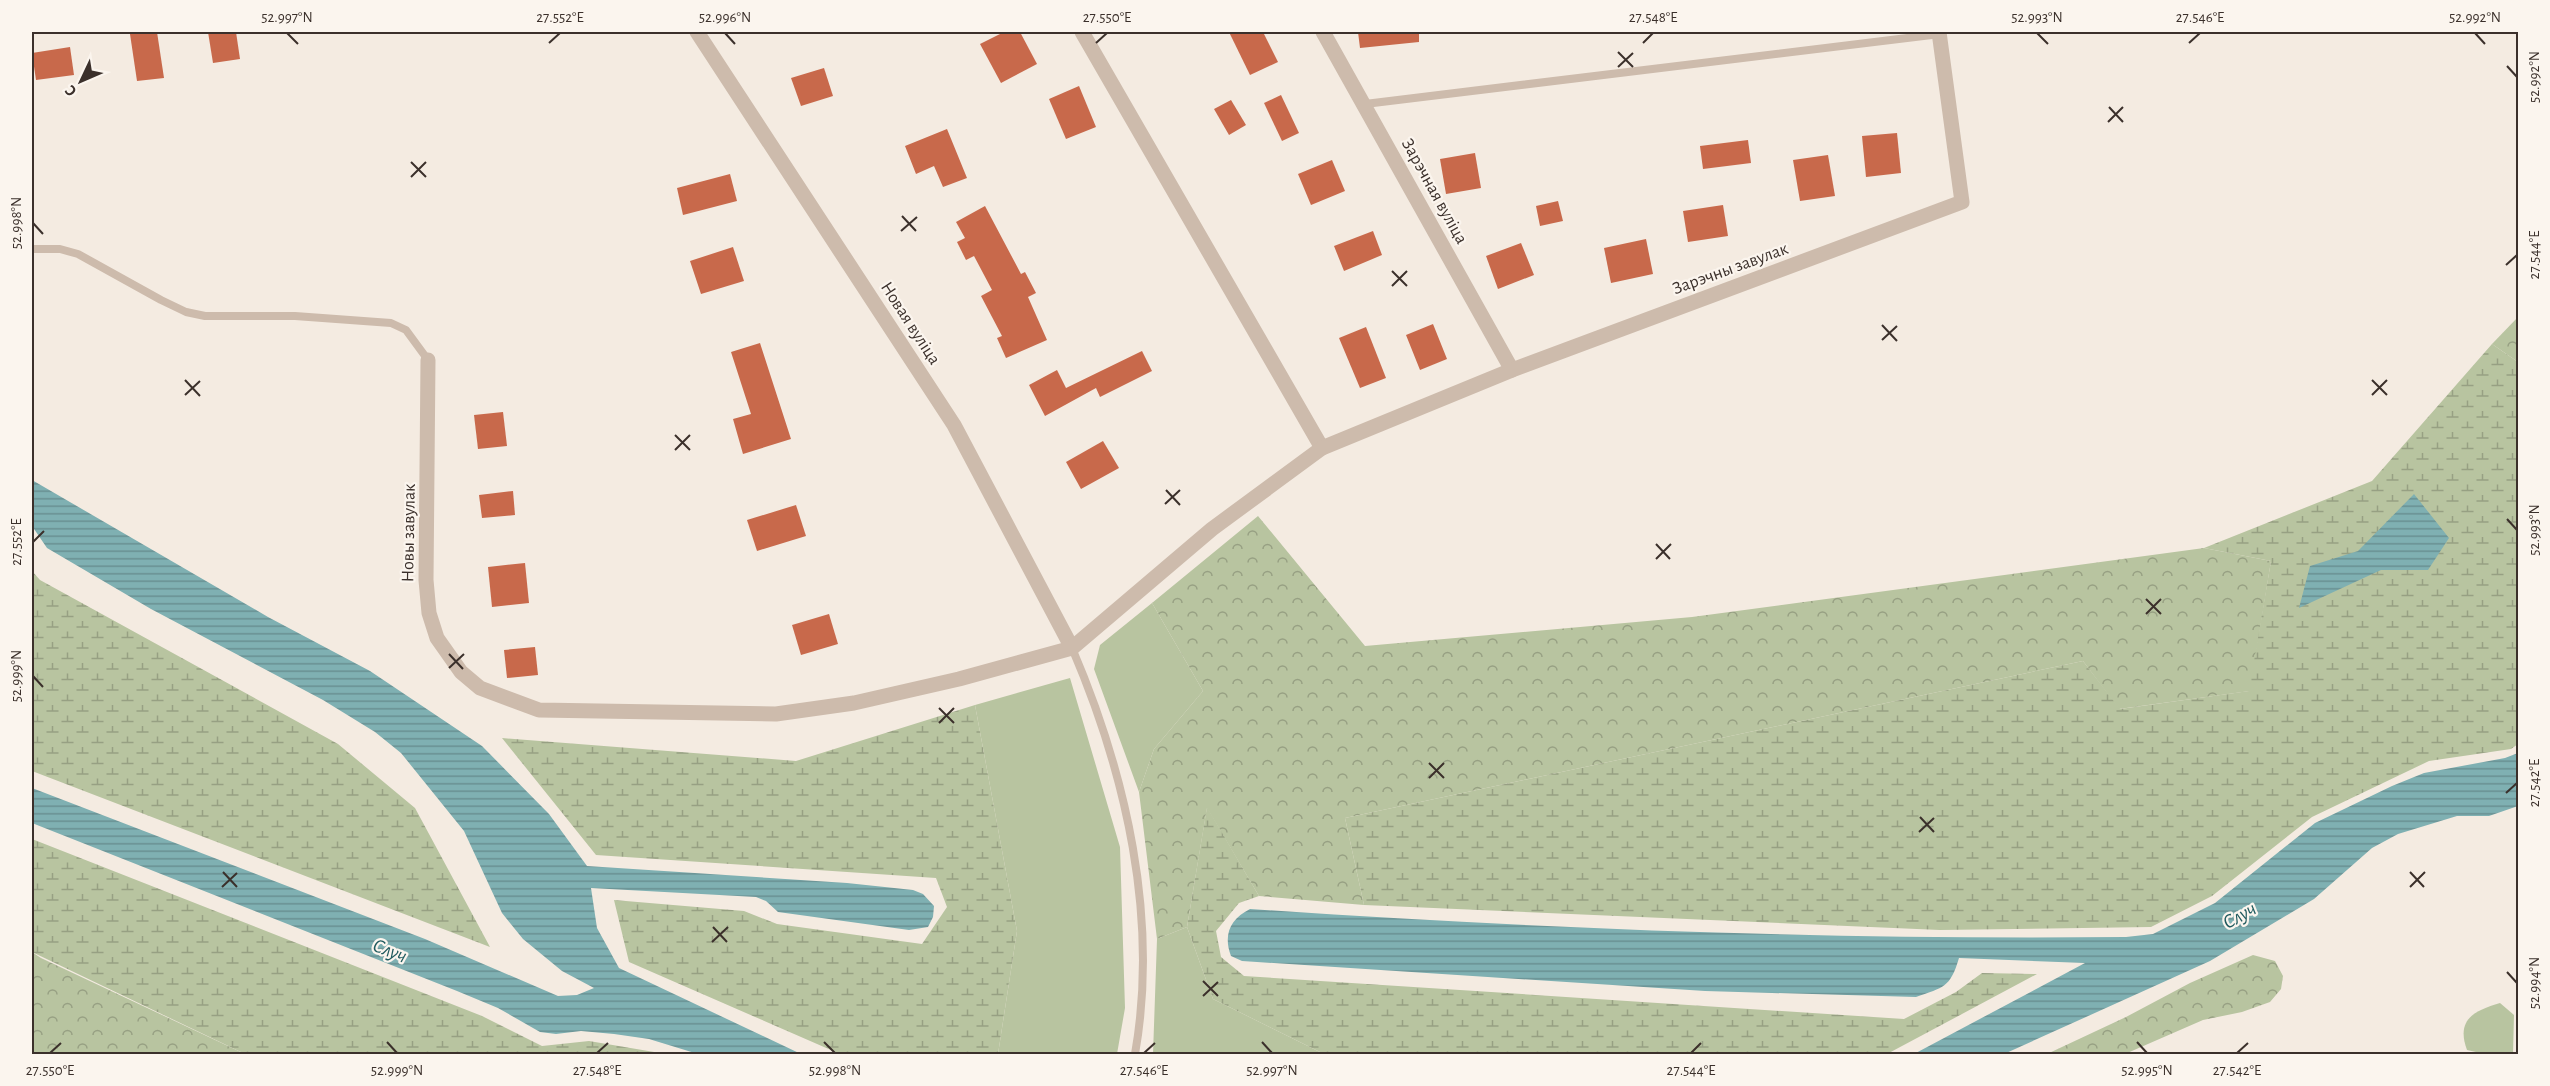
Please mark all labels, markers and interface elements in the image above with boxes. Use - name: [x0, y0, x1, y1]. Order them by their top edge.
- text: 52.997°N: [261, 10, 313, 25]
- text: 27.552°E: [536, 10, 584, 25]
- text: 52.996°N: [699, 10, 751, 25]
- text: 27.550°E: [1083, 10, 1131, 25]
- text: 27.548°E: [1629, 10, 1677, 25]
- text: 52.993°N: [2011, 10, 2063, 25]
- text: 27.546°E: [2176, 10, 2224, 25]
- text: 52.992°N: [2449, 10, 2501, 25]
- north arrow: [51, 51, 111, 111]
- text: 52.992°N: [2527, 51, 2542, 103]
- text: С: [62, 82, 80, 99]
- street label: Зарэчная вуліца: [1398, 136, 1470, 247]
- text: 52.998°N: [9, 197, 24, 249]
- text: 27.544°E: [2527, 231, 2542, 279]
- street label: Зарэчны завулак: [1670, 239, 1791, 298]
- street label: Новая вуліца: [877, 279, 944, 368]
- street label: Новы завулак: [399, 483, 419, 583]
- text: 52.993°N: [2527, 504, 2542, 556]
- text: 27.552°E: [9, 518, 24, 566]
- text: 52.999°N: [9, 650, 24, 702]
- text: 27.542°E: [2527, 759, 2542, 807]
- water label: Случ: [2219, 899, 2260, 933]
- water label: Случ: [370, 935, 410, 967]
- text: 52.994°N: [2527, 957, 2542, 1009]
- text: 27.550°E: [26, 1063, 74, 1078]
- text: 52.999°N: [371, 1063, 423, 1078]
- text: 27.548°E: [573, 1063, 621, 1078]
- text: 52.998°N: [809, 1063, 861, 1078]
- text: 27.546°E: [1120, 1063, 1168, 1078]
- text: 52.997°N: [1246, 1063, 1298, 1078]
- text: 27.544°E: [1667, 1063, 1715, 1078]
- text: 52.995°N: [2121, 1063, 2173, 1078]
- text: 27.542°E: [2213, 1063, 2261, 1078]

